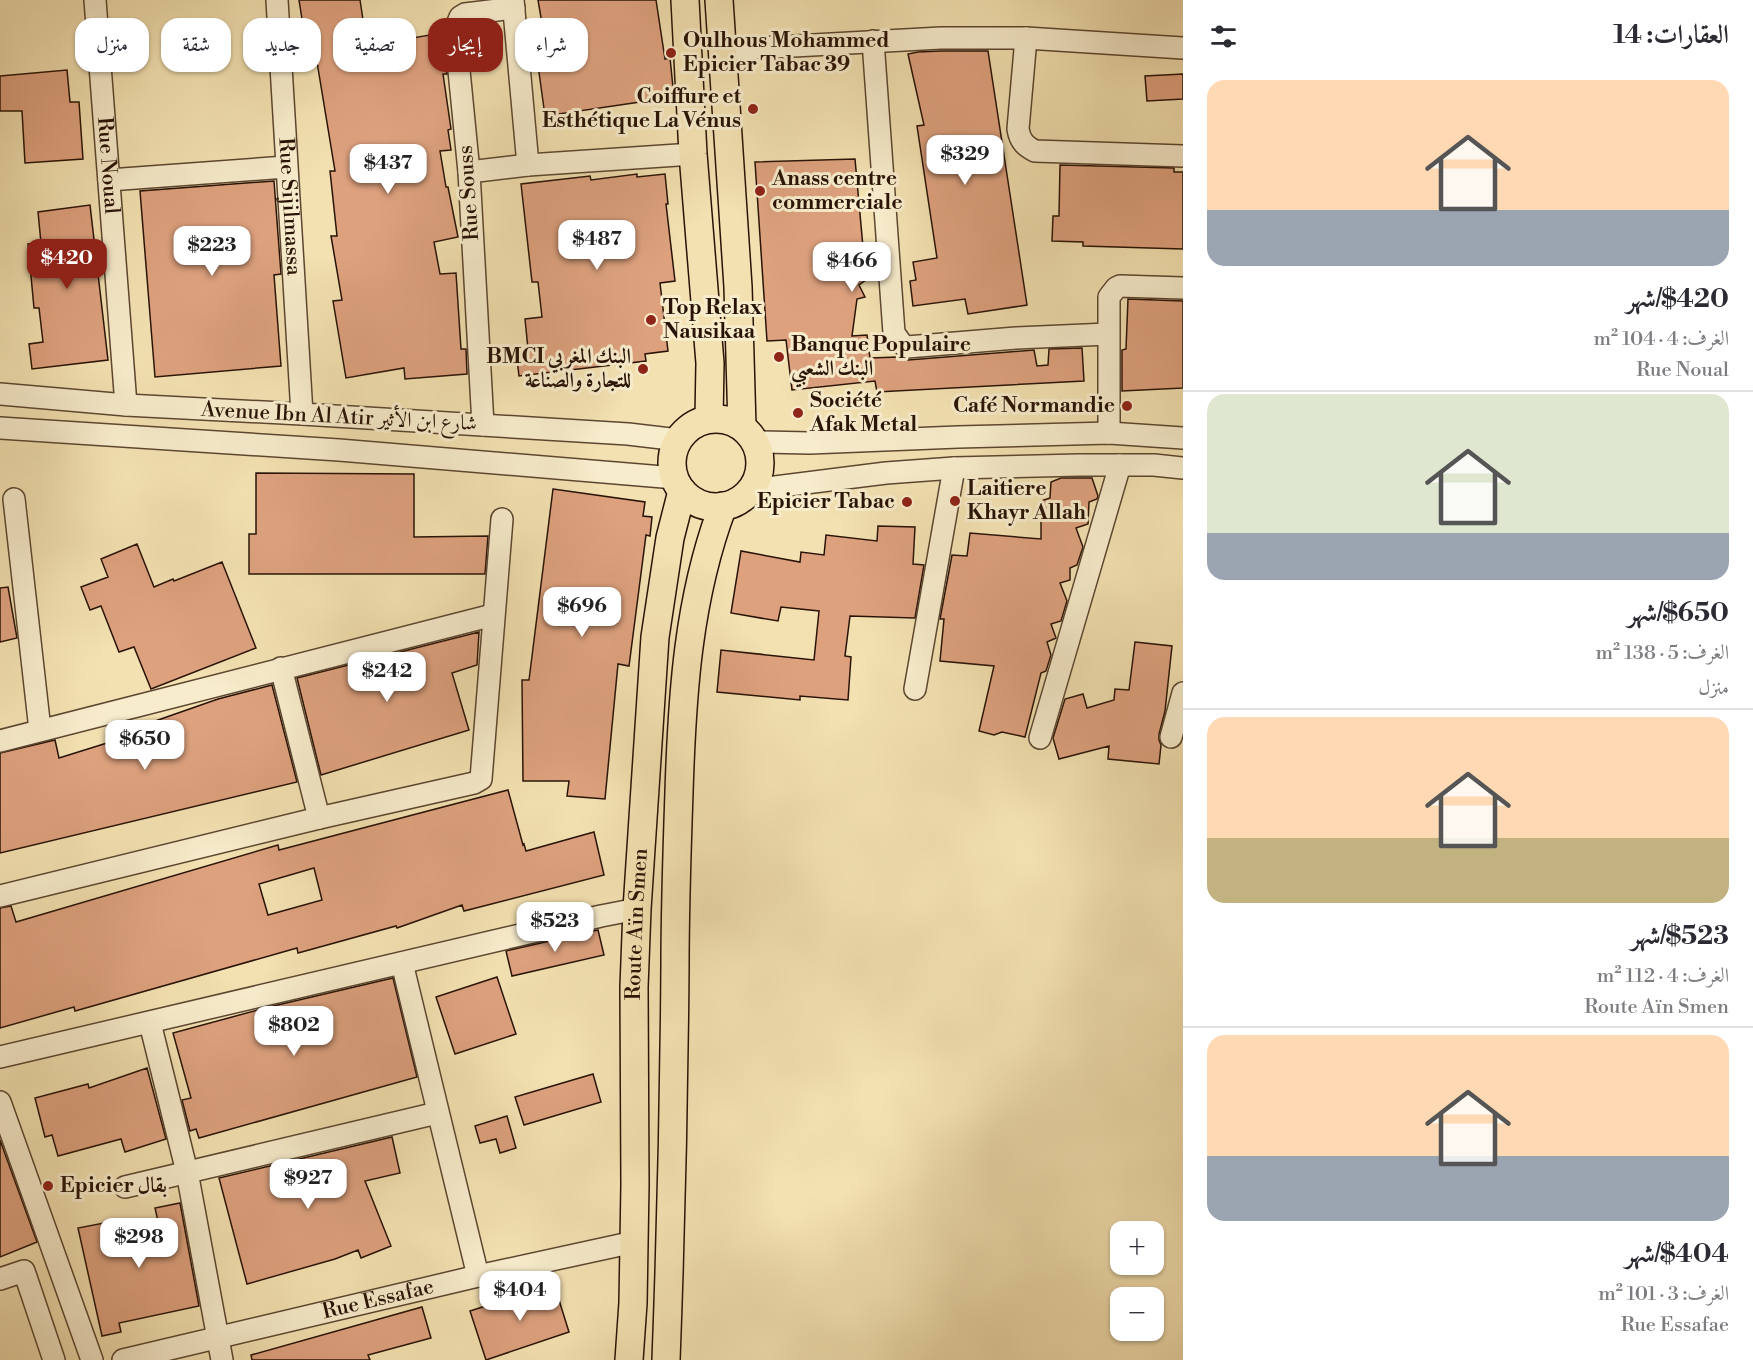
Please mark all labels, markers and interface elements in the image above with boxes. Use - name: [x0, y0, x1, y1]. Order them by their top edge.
- chip: منزل: [75, 18, 149, 72]
- chip: شقة: [161, 18, 231, 72]
- chip: جديد: [243, 18, 321, 72]
- chip: تصفية: [333, 18, 416, 72]
- chip: إيجار: [428, 18, 503, 72]
- chip: شراء: [515, 18, 588, 72]
- text: العقارات: 14: [1613, 19, 1729, 51]
- icon: filters: [1207, 20, 1240, 53]
- place label: Oulhous Mohammed Epicier Tabac 39: [683, 28, 890, 78]
- marker: Oulhous Mohammed Epicier Tabac 39: [664, 46, 678, 60]
- place label: Coiffure et Esthétique La Vénus: [542, 84, 742, 134]
- marker: Coiffure et Esthétique La Vénus: [746, 102, 760, 116]
- street label: Rue Noual: [91, 116, 124, 215]
- icon: home: [1414, 119, 1522, 227]
- pin: $329: [929, 135, 1001, 186]
- street label: Rue Sijilmassa: [272, 137, 307, 277]
- text: $329: [940, 142, 990, 167]
- pin: $437: [352, 144, 424, 195]
- street label: Rue Souss: [453, 144, 485, 242]
- text: $437: [364, 151, 412, 176]
- place label: Anass centre commerciale: [771, 166, 902, 216]
- marker: Anass centre commerciale: [753, 184, 767, 198]
- pin: $487: [561, 220, 633, 271]
- pin: $223: [176, 226, 248, 277]
- text: $487: [572, 227, 622, 252]
- text: $223: [188, 233, 236, 258]
- pin: $420: [31, 239, 103, 290]
- pin: $466: [816, 242, 888, 293]
- text: $420: [41, 246, 93, 271]
- text: $466: [827, 249, 877, 274]
- text: $420/شهر: [1626, 283, 1729, 315]
- place label: Top Relax Nausikaa: [663, 295, 763, 345]
- marker: Top Relax Nausikaa: [644, 313, 658, 327]
- text: الغرف: 4 · 104 m²: [1593, 327, 1729, 352]
- place label: Banque Populaire البنك الشعبي: [791, 332, 971, 388]
- place label: BMCI البنك المغربي للتجارة والصناعة: [486, 344, 631, 394]
- marker: Banque Populaire البنك الشعبي: [772, 350, 786, 364]
- text: Rue Noual: [1636, 358, 1729, 383]
- marker: BMCI البنك المغربي للتجارة والصناعة: [636, 362, 650, 376]
- place label: Société Afak Metal: [809, 388, 917, 438]
- place label: Café Normandie: [953, 393, 1115, 419]
- street label: Avenue Ibn Al Atir شارع ابن الأثير: [199, 394, 478, 441]
- marker: Café Normandie: [1120, 399, 1134, 413]
- marker: Société Afak Metal: [791, 406, 805, 420]
- icon: home: [1414, 433, 1522, 541]
- place label: Laitiere Khayr Allah: [967, 476, 1086, 526]
- place label: Epicier Tabac: [757, 489, 895, 515]
- marker: Laitiere Khayr Allah: [948, 494, 962, 508]
- marker: Epicier Tabac: [900, 495, 914, 509]
- pin: $696: [546, 587, 618, 638]
- text: $696: [557, 594, 607, 619]
- text: $650/شهر: [1627, 597, 1729, 629]
- text: الغرف: 5 · 138 m²: [1596, 641, 1729, 666]
- pin: $242: [351, 652, 423, 703]
- text: $242: [362, 659, 412, 684]
- text: منزل: [1698, 676, 1729, 701]
- pin: $650: [109, 720, 181, 771]
- text: $650: [119, 727, 171, 752]
- icon: home: [1414, 756, 1522, 864]
- street label: Route Aïn Smen: [621, 847, 654, 1000]
- pin: $523: [519, 902, 591, 953]
- text: $523: [531, 909, 579, 934]
- text: $523/شهر: [1631, 920, 1729, 952]
- text: الغرف: 4 · 112 m²: [1597, 964, 1729, 989]
- text: Route Aïn Smen: [1584, 995, 1729, 1020]
- pin: $802: [258, 1006, 330, 1057]
- text: $802: [268, 1013, 320, 1038]
- icon: home: [1414, 1074, 1522, 1182]
- pin: $927: [272, 1159, 344, 1210]
- text: $927: [284, 1166, 332, 1191]
- place label: Epicier بقال: [60, 1173, 167, 1199]
- marker: Epicier بقال: [41, 1179, 55, 1193]
- pin: $298: [103, 1218, 175, 1269]
- map controls: [1110, 1221, 1164, 1341]
- button: +: [1110, 1221, 1164, 1275]
- text: $298: [114, 1225, 164, 1250]
- text: $404/شهر: [1625, 1238, 1729, 1270]
- pin: $404: [484, 1271, 556, 1322]
- street label: Rue Essafae: [320, 1274, 436, 1325]
- text: $404: [493, 1278, 547, 1303]
- text: الغرف: 3 · 101 m²: [1598, 1282, 1729, 1307]
- button: −: [1110, 1287, 1164, 1341]
- text: Rue Essafae: [1621, 1313, 1729, 1338]

